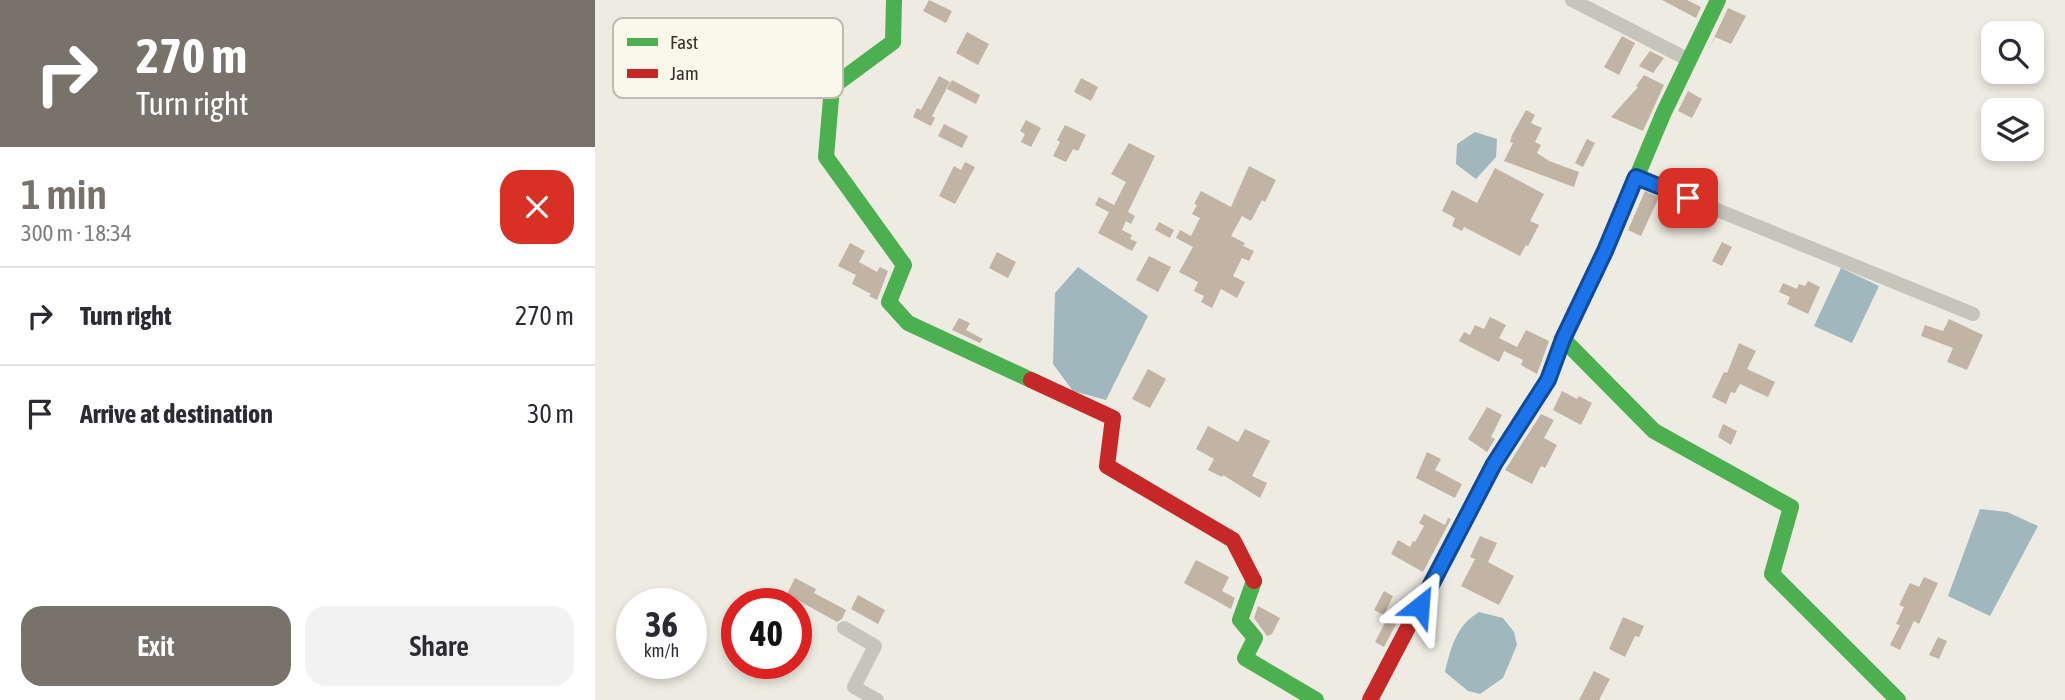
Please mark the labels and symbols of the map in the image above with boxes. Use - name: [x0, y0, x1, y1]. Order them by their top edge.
- legend: [613, 18, 843, 98]
- text: Fast: [670, 31, 698, 53]
- text: Jam: [670, 62, 699, 84]
- pin: [1658, 168, 1718, 228]
- position arrow: [1383, 569, 1457, 643]
- speed limit sign: 40: [721, 588, 812, 679]

